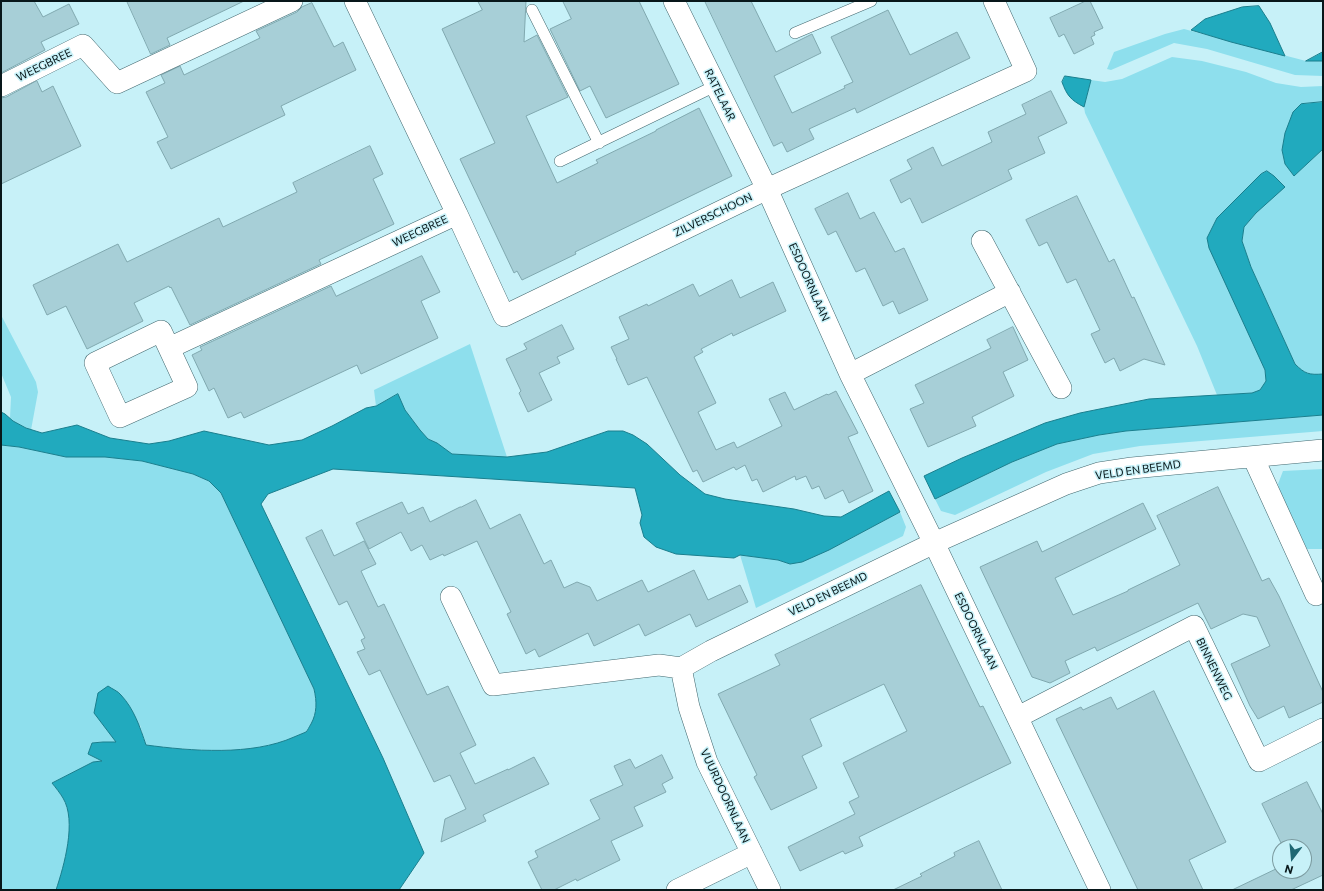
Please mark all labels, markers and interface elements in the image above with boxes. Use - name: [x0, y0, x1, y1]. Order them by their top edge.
- street label: WEEGBREE: [14, 46, 74, 84]
- street label: RATELAAR: [702, 67, 738, 123]
- street label: ZILVERSCHOON: [672, 190, 754, 240]
- street label: WEEGBREE: [390, 212, 450, 250]
- street label: ESDOORNLAAN: [786, 241, 832, 323]
- street label: VELD EN BEEMD: [1094, 457, 1182, 483]
- street label: VELD EN BEEMD: [786, 569, 870, 619]
- street label: ESDOORNLAAN: [952, 590, 1000, 672]
- street label: BINNENWEG: [1193, 636, 1235, 702]
- street label: VUURDOORNLAAN: [697, 747, 753, 845]
- north arrow: [1272, 839, 1312, 879]
- text: N: [1283, 863, 1295, 877]

